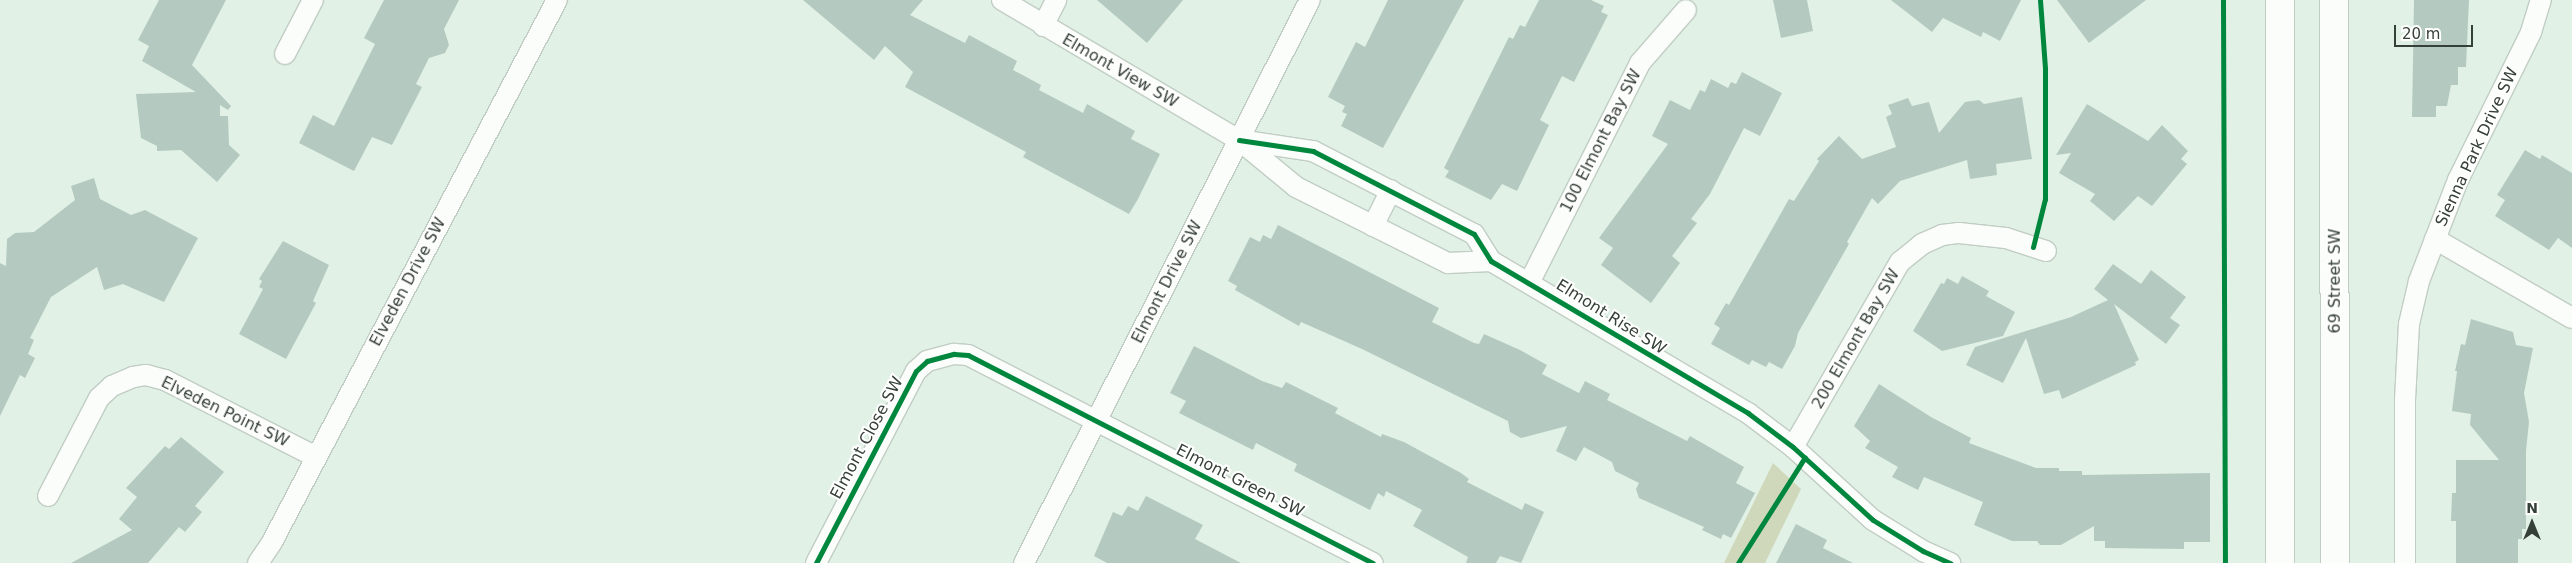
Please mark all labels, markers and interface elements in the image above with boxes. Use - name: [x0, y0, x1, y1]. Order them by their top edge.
- scale bar: [2397, 15, 2476, 47]
- text: 20 m: [2402, 25, 2440, 43]
- street label: Elmont View SW: [1059, 30, 1181, 112]
- street label: Sienna Park Drive SW: [2432, 65, 2522, 229]
- street label: 100 Elmont Bay SW: [1556, 66, 1646, 216]
- street label: Elveden Drive SW: [366, 214, 450, 350]
- street label: Elmont Drive SW: [1128, 217, 1206, 347]
- street label: 69 Street SW: [2325, 228, 2345, 334]
- street label: 200 Elmont Bay SW: [1808, 266, 1904, 412]
- street label: Elmont Rise SW: [1552, 275, 1670, 359]
- street label: Elveden Point SW: [158, 373, 292, 451]
- street label: Elmont Close SW: [827, 373, 907, 503]
- street label: Elmont Green SW: [1173, 440, 1307, 522]
- north arrow: [2507, 498, 2557, 548]
- text: N: [2526, 500, 2538, 516]

